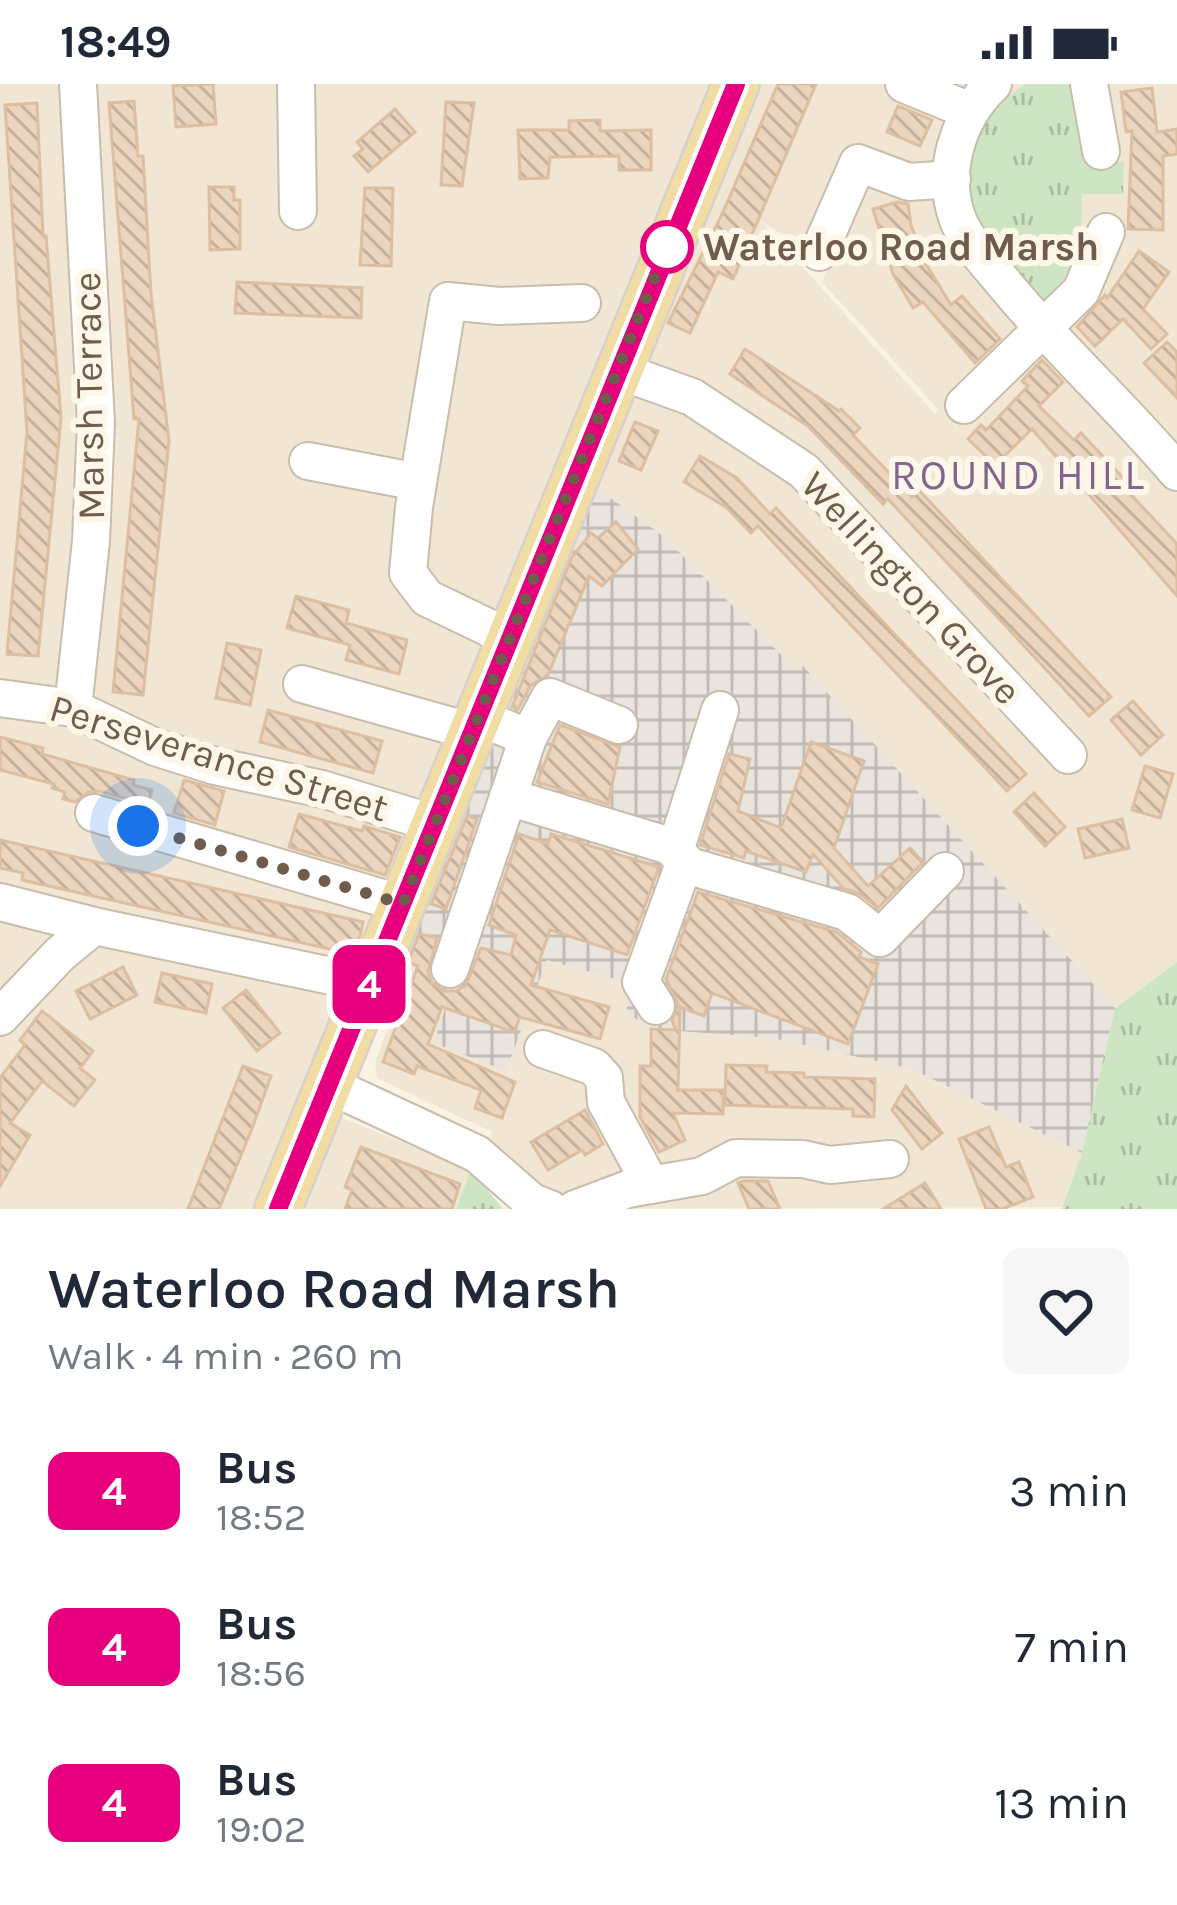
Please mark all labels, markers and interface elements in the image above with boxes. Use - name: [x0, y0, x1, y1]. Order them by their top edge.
- text: 18:49: [60, 16, 172, 68]
- marker: Waterloo Road Marsh: [642, 222, 692, 272]
- place label: Waterloo Road Marsh: [703, 224, 1099, 270]
- street label: Marsh Terrace: [64, 271, 114, 521]
- district label: ROUND HILL: [891, 450, 1147, 500]
- street label: Wellington Grove: [791, 462, 1031, 714]
- street label: Perseverance Street: [44, 685, 394, 831]
- your location: [108, 796, 168, 856]
- line badge: 4: [330, 945, 408, 1023]
- text: 4: [357, 959, 382, 1009]
- button: heart: [1003, 1248, 1129, 1374]
- text: Waterloo Road Marsh: [48, 1255, 620, 1321]
- text: Walk · 4 min · 260 m: [48, 1333, 403, 1379]
- text: Bus: [216, 1442, 297, 1494]
- text: 3 min: [1009, 1465, 1129, 1517]
- text: 4: [102, 1466, 127, 1516]
- text: 18:52: [216, 1494, 306, 1540]
- text: Bus: [216, 1598, 297, 1650]
- text: 7 min: [1015, 1621, 1129, 1673]
- text: 4: [102, 1622, 127, 1672]
- text: 18:56: [216, 1650, 306, 1696]
- text: Bus: [216, 1754, 297, 1806]
- text: 13 min: [994, 1777, 1129, 1829]
- text: 4: [102, 1778, 127, 1828]
- text: 19:02: [216, 1806, 306, 1852]

